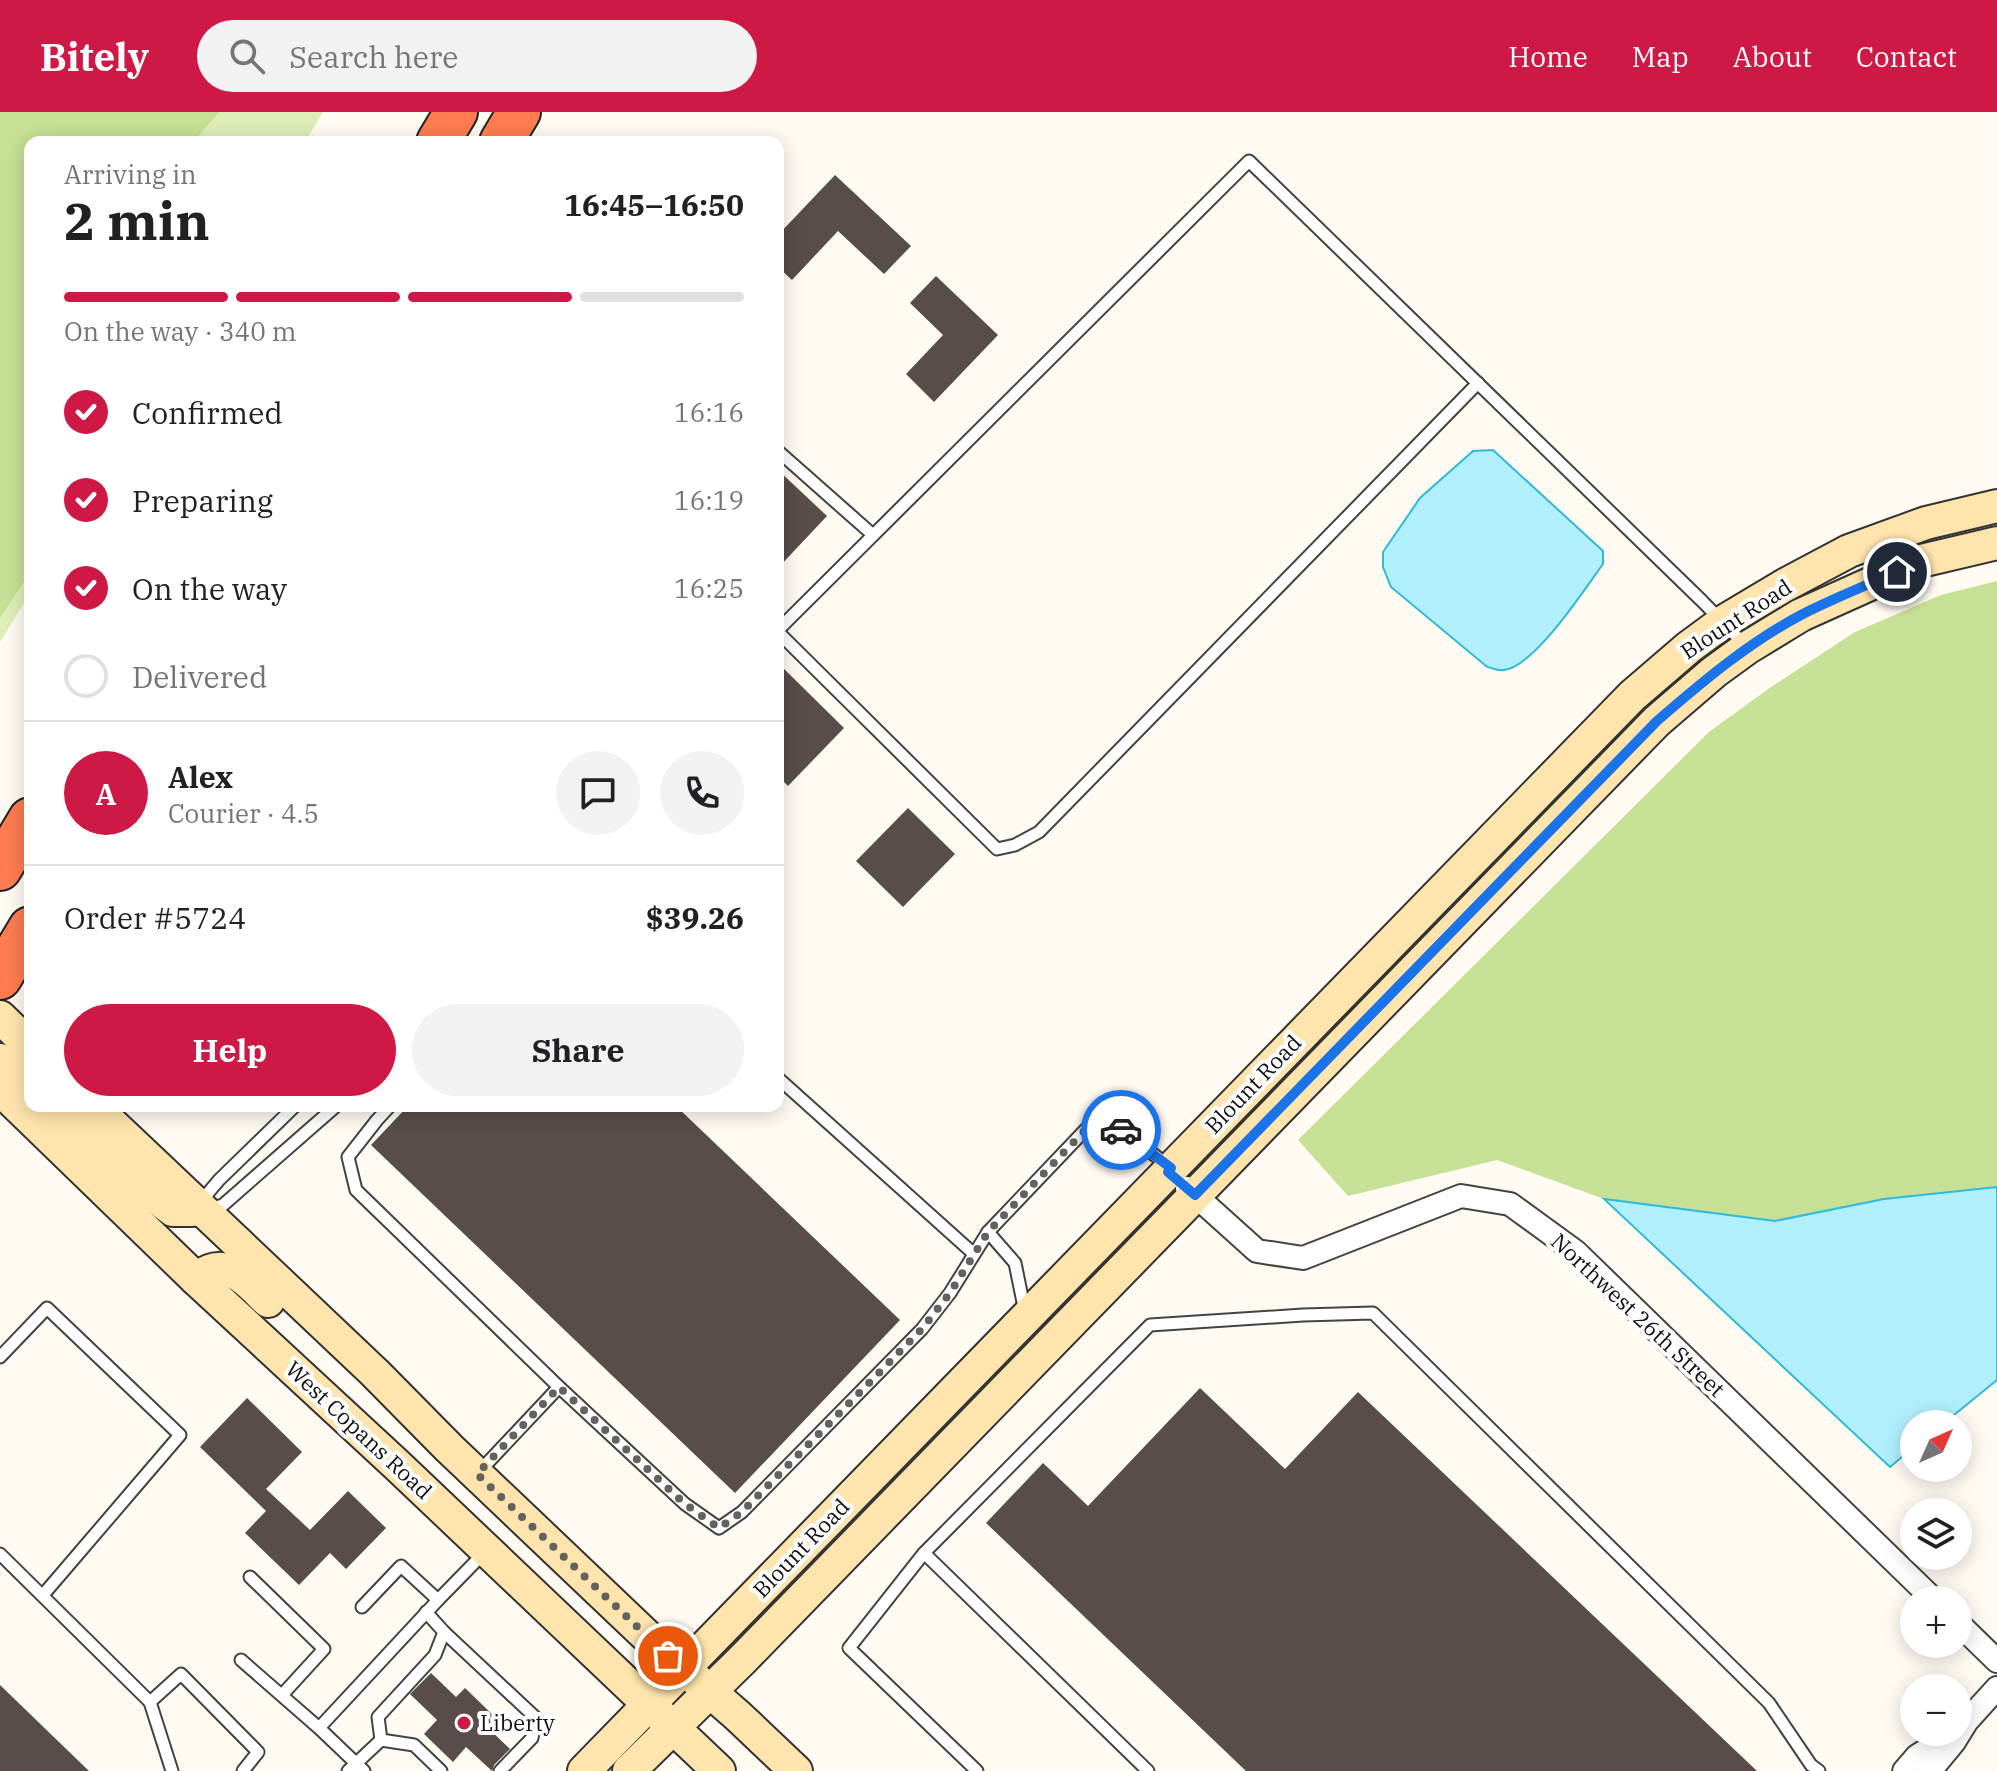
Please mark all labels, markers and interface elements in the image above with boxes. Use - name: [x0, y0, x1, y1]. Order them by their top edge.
- search box: [197, 20, 757, 92]
- text: Bitely: [40, 32, 149, 81]
- icon: search: [225, 34, 269, 78]
- text: Search here: [289, 37, 458, 76]
- text: Home: [1508, 38, 1588, 75]
- text: Map: [1632, 38, 1689, 75]
- text: About: [1733, 38, 1812, 75]
- text: Contact: [1856, 38, 1957, 75]
- text: Arriving in: [64, 157, 197, 191]
- text: 16:45–16:50: [564, 185, 744, 224]
- text: 2 min: [64, 187, 210, 254]
- text: On the way · 340 m: [64, 314, 297, 348]
- icon: check: [64, 390, 108, 434]
- text: Confirmed: [132, 393, 283, 432]
- text: 16:16: [674, 395, 744, 429]
- icon: check: [64, 478, 108, 522]
- text: Preparing: [132, 481, 273, 520]
- text: 16:19: [674, 483, 744, 517]
- pin: [1863, 538, 1931, 606]
- icon: home: [1875, 550, 1919, 594]
- icon: check: [64, 566, 108, 610]
- text: On the way: [132, 569, 287, 608]
- text: 16:25: [674, 571, 744, 605]
- street label: Blount Road: [1675, 572, 1797, 665]
- text: Delivered: [132, 657, 267, 696]
- button: chat: [556, 751, 640, 835]
- button: phone: [660, 751, 744, 835]
- text: Alex: [168, 757, 233, 796]
- text: A: [96, 774, 116, 813]
- text: Courier · 4.5: [168, 796, 319, 830]
- text: Order #5724: [64, 898, 246, 937]
- text: $39.26: [646, 898, 744, 937]
- button: Help: [64, 1004, 396, 1096]
- button: Share: [412, 1004, 744, 1096]
- street label: Blount Road: [1198, 1028, 1307, 1139]
- courier: [1081, 1090, 1161, 1170]
- icon: car: [1099, 1108, 1143, 1152]
- street label: Northwest 26th Street: [1545, 1226, 1732, 1403]
- street label: West Copans Road: [280, 1354, 439, 1505]
- north arrow: [1900, 1410, 1972, 1482]
- map controls: [1900, 1410, 1972, 1746]
- street label: Blount Road: [746, 1492, 855, 1603]
- button: layers: [1900, 1498, 1972, 1570]
- button: +: [1900, 1586, 1972, 1658]
- pin: [634, 1622, 702, 1690]
- icon: bag: [646, 1634, 690, 1678]
- button: −: [1900, 1674, 1972, 1746]
- place label: Liberty: [480, 1708, 555, 1737]
- marker: Liberty: [455, 1714, 473, 1732]

